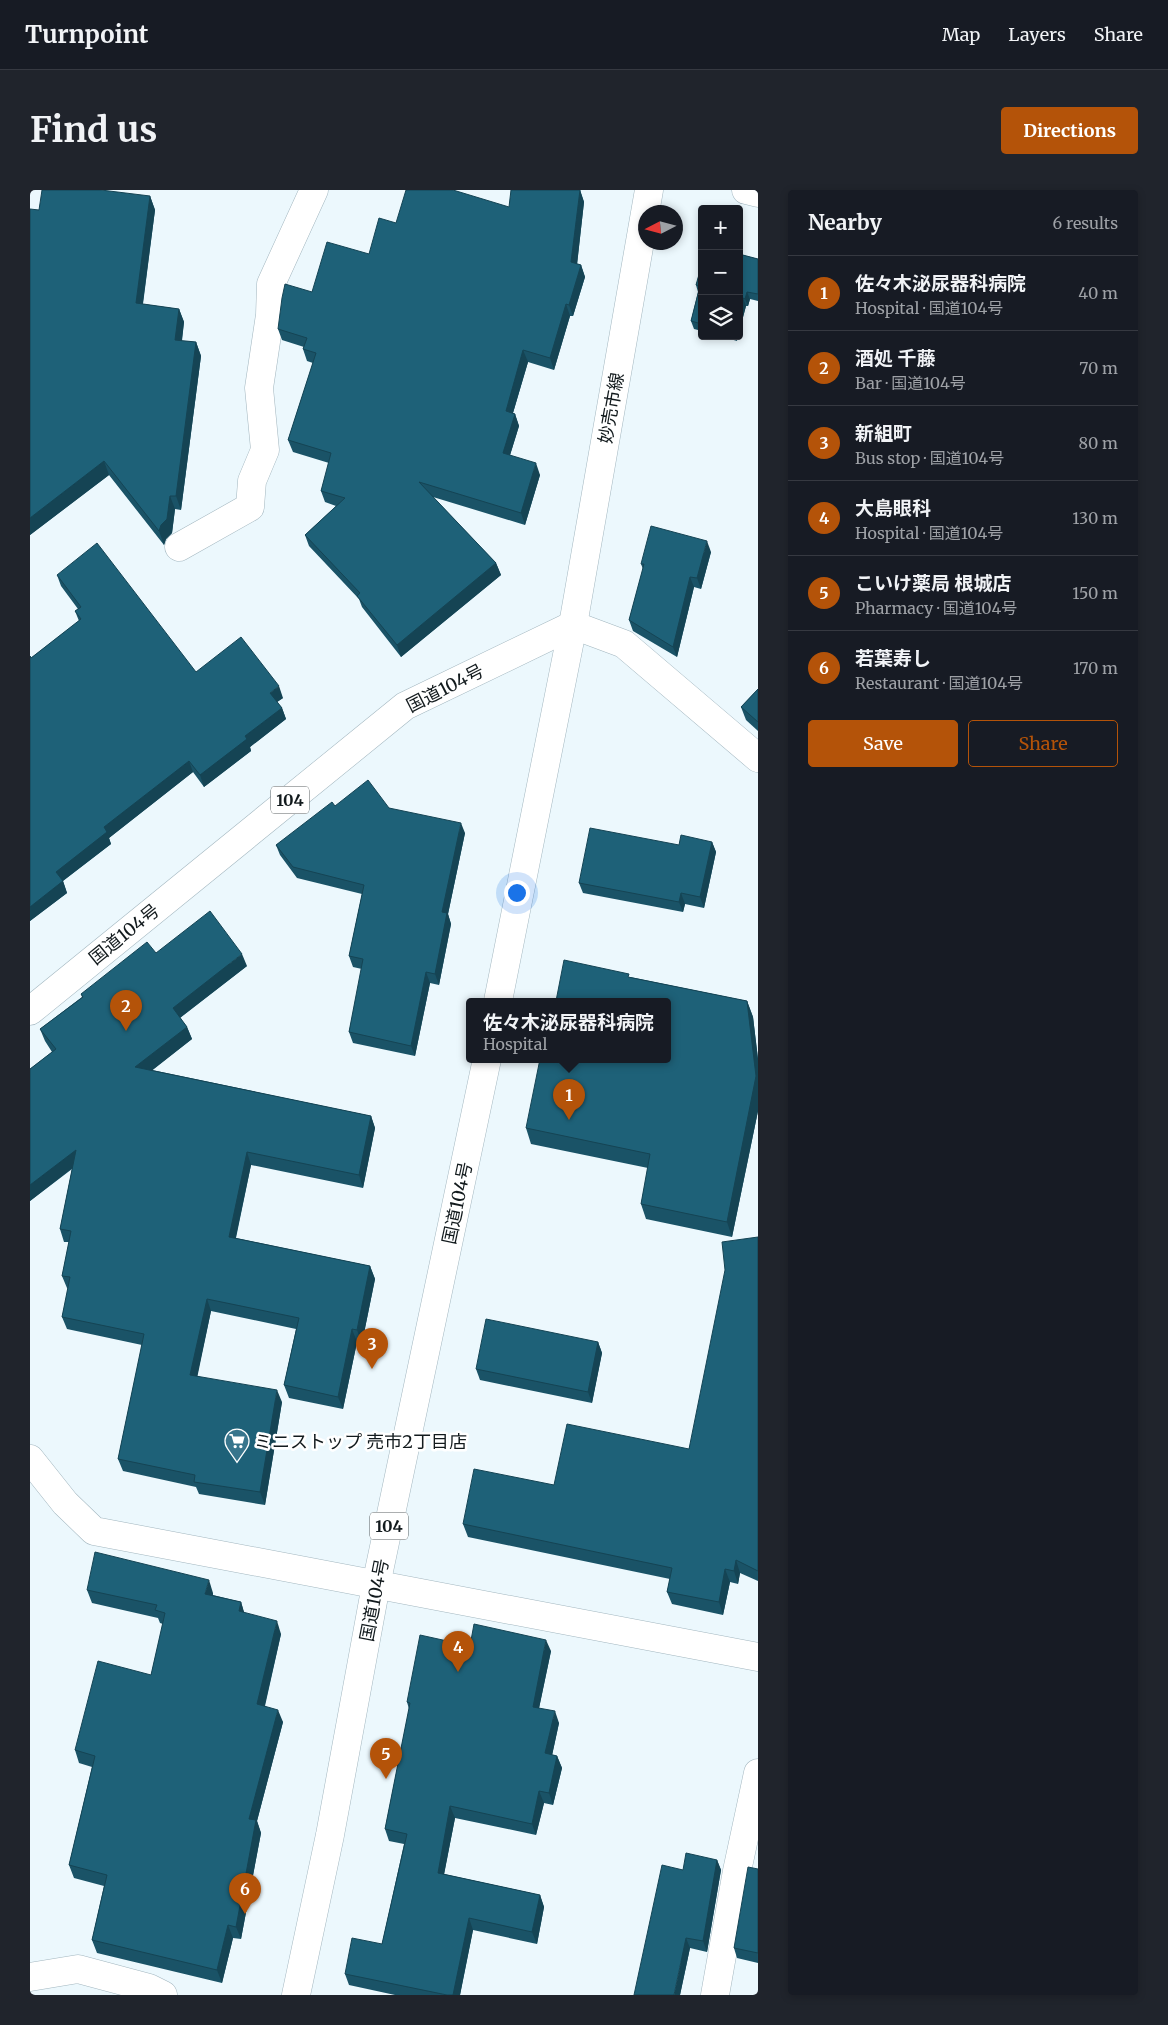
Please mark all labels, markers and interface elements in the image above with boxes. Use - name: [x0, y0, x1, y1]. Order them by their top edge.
- text: Turnpoint: [25, 19, 148, 50]
- text: Map: [942, 23, 980, 46]
- text: Layers: [1008, 23, 1066, 46]
- text: Share: [1094, 23, 1143, 46]
- button: Directions: [1001, 107, 1138, 154]
- text: Find us: [30, 108, 157, 152]
- north arrow: [638, 205, 683, 250]
- map controls: [698, 205, 743, 340]
- button: +: [698, 205, 743, 250]
- text: Nearby: [808, 209, 882, 236]
- text: 6 results: [1053, 213, 1118, 233]
- button: −: [698, 250, 743, 295]
- text: 佐々木泌尿器科病院: [855, 271, 1026, 295]
- text: 1: [820, 283, 828, 303]
- text: 40 m: [1078, 283, 1118, 303]
- button: layers: [698, 295, 743, 340]
- text: Hospital · 国道104号: [855, 298, 1003, 318]
- text: 酒処 千藤: [855, 346, 936, 370]
- text: 2: [819, 358, 829, 378]
- text: 70 m: [1079, 358, 1118, 378]
- street label: 妙売市線: [593, 371, 629, 445]
- text: Bar · 国道104号: [855, 373, 966, 393]
- text: 新組町: [855, 421, 912, 445]
- text: 3: [819, 433, 829, 453]
- text: 80 m: [1079, 433, 1118, 453]
- text: Bus stop · 国道104号: [855, 448, 1004, 468]
- text: 大島眼科: [855, 496, 931, 520]
- text: 4: [819, 508, 829, 528]
- text: 130 m: [1072, 508, 1118, 528]
- text: Hospital · 国道104号: [855, 523, 1003, 543]
- text: こいけ薬局 根城店: [855, 571, 1012, 595]
- text: 5: [819, 583, 829, 603]
- text: 150 m: [1072, 583, 1118, 603]
- text: Pharmacy · 国道104号: [855, 598, 1017, 618]
- text: 若葉寿し: [855, 646, 931, 670]
- text: 6: [819, 658, 829, 678]
- text: 170 m: [1073, 658, 1118, 678]
- street label: 国道104号: [402, 659, 488, 717]
- text: Restaurant · 国道104号: [855, 673, 1023, 693]
- button: Save: [808, 720, 958, 767]
- button: Share: [968, 720, 1118, 767]
- road number: 104: [271, 786, 309, 814]
- your location: [504, 880, 530, 906]
- street label: 国道104号: [84, 899, 164, 969]
- pin: 2: [110, 990, 142, 1031]
- popup: [466, 998, 671, 1063]
- text: 佐々木泌尿器科病院: [483, 1010, 654, 1034]
- text: Hospital: [483, 1034, 547, 1054]
- pin: 1: [553, 1079, 585, 1120]
- street label: 国道104号: [437, 1160, 477, 1246]
- pin: 3: [356, 1328, 388, 1369]
- supermarket icon: ミニストップ 売市2丁目店: [224, 1428, 250, 1462]
- place label: ミニストップ 売市2丁目店: [254, 1430, 467, 1453]
- road number: 104: [370, 1512, 408, 1540]
- street label: 国道104号: [355, 1557, 393, 1643]
- pin: 4: [442, 1631, 474, 1672]
- pin: 5: [370, 1738, 402, 1779]
- pin: 6: [229, 1873, 261, 1914]

